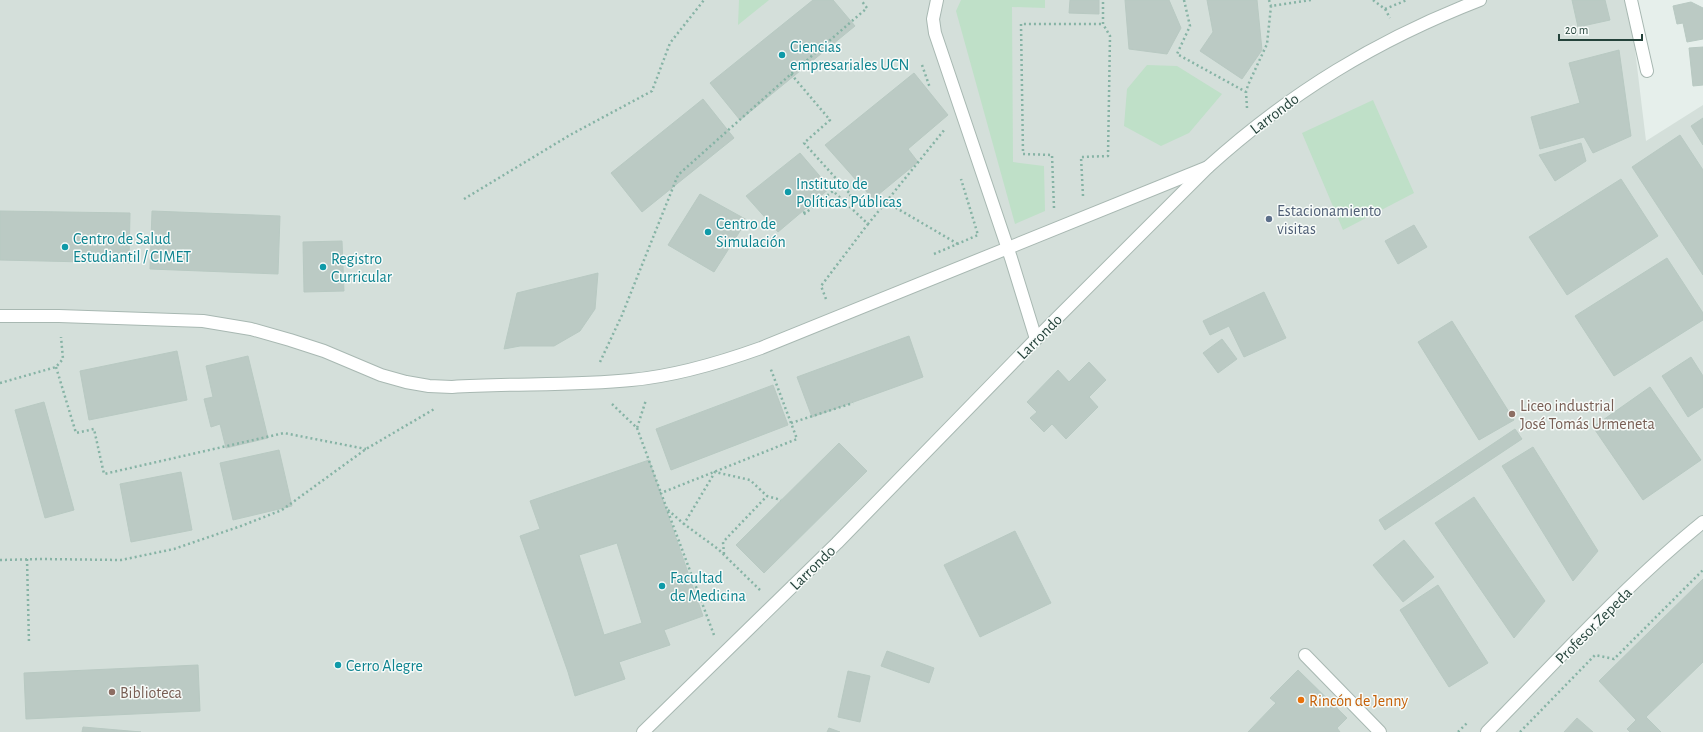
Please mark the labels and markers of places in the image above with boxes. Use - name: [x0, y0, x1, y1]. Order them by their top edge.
- place label: Ciencias empresariales UCN: [790, 39, 909, 73]
- marker: Ciencias empresariales UCN: [777, 50, 787, 60]
- place label: Instituto de Políticas Públicas: [796, 176, 902, 210]
- marker: Instituto de Políticas Públicas: [783, 187, 793, 197]
- place label: Estacionamiento visitas: [1277, 203, 1382, 237]
- marker: Estacionamiento visitas: [1264, 214, 1274, 224]
- place label: Centro de Simulación: [716, 216, 786, 250]
- marker: Centro de Simulación: [703, 227, 713, 237]
- place label: Centro de Salud Estudiantil / CIMET: [73, 231, 191, 265]
- marker: Centro de Salud Estudiantil / CIMET: [60, 242, 70, 252]
- place label: Registro Curricular: [331, 251, 393, 285]
- marker: Registro Curricular: [318, 262, 328, 272]
- place label: Liceo industrial José Tomás Urmeneta: [1520, 398, 1655, 432]
- marker: Liceo industrial José Tomás Urmeneta: [1507, 409, 1517, 419]
- place label: Facultad de Medicina: [670, 570, 746, 604]
- marker: Facultad de Medicina: [657, 581, 667, 591]
- place label: Cerro Alegre: [346, 658, 423, 674]
- marker: Cerro Alegre: [333, 660, 343, 670]
- place label: Biblioteca: [120, 685, 182, 701]
- marker: Biblioteca: [107, 687, 117, 697]
- place label: Rincón de Jenny: [1309, 693, 1408, 710]
- marker: Rincón de Jenny: [1296, 695, 1306, 705]

